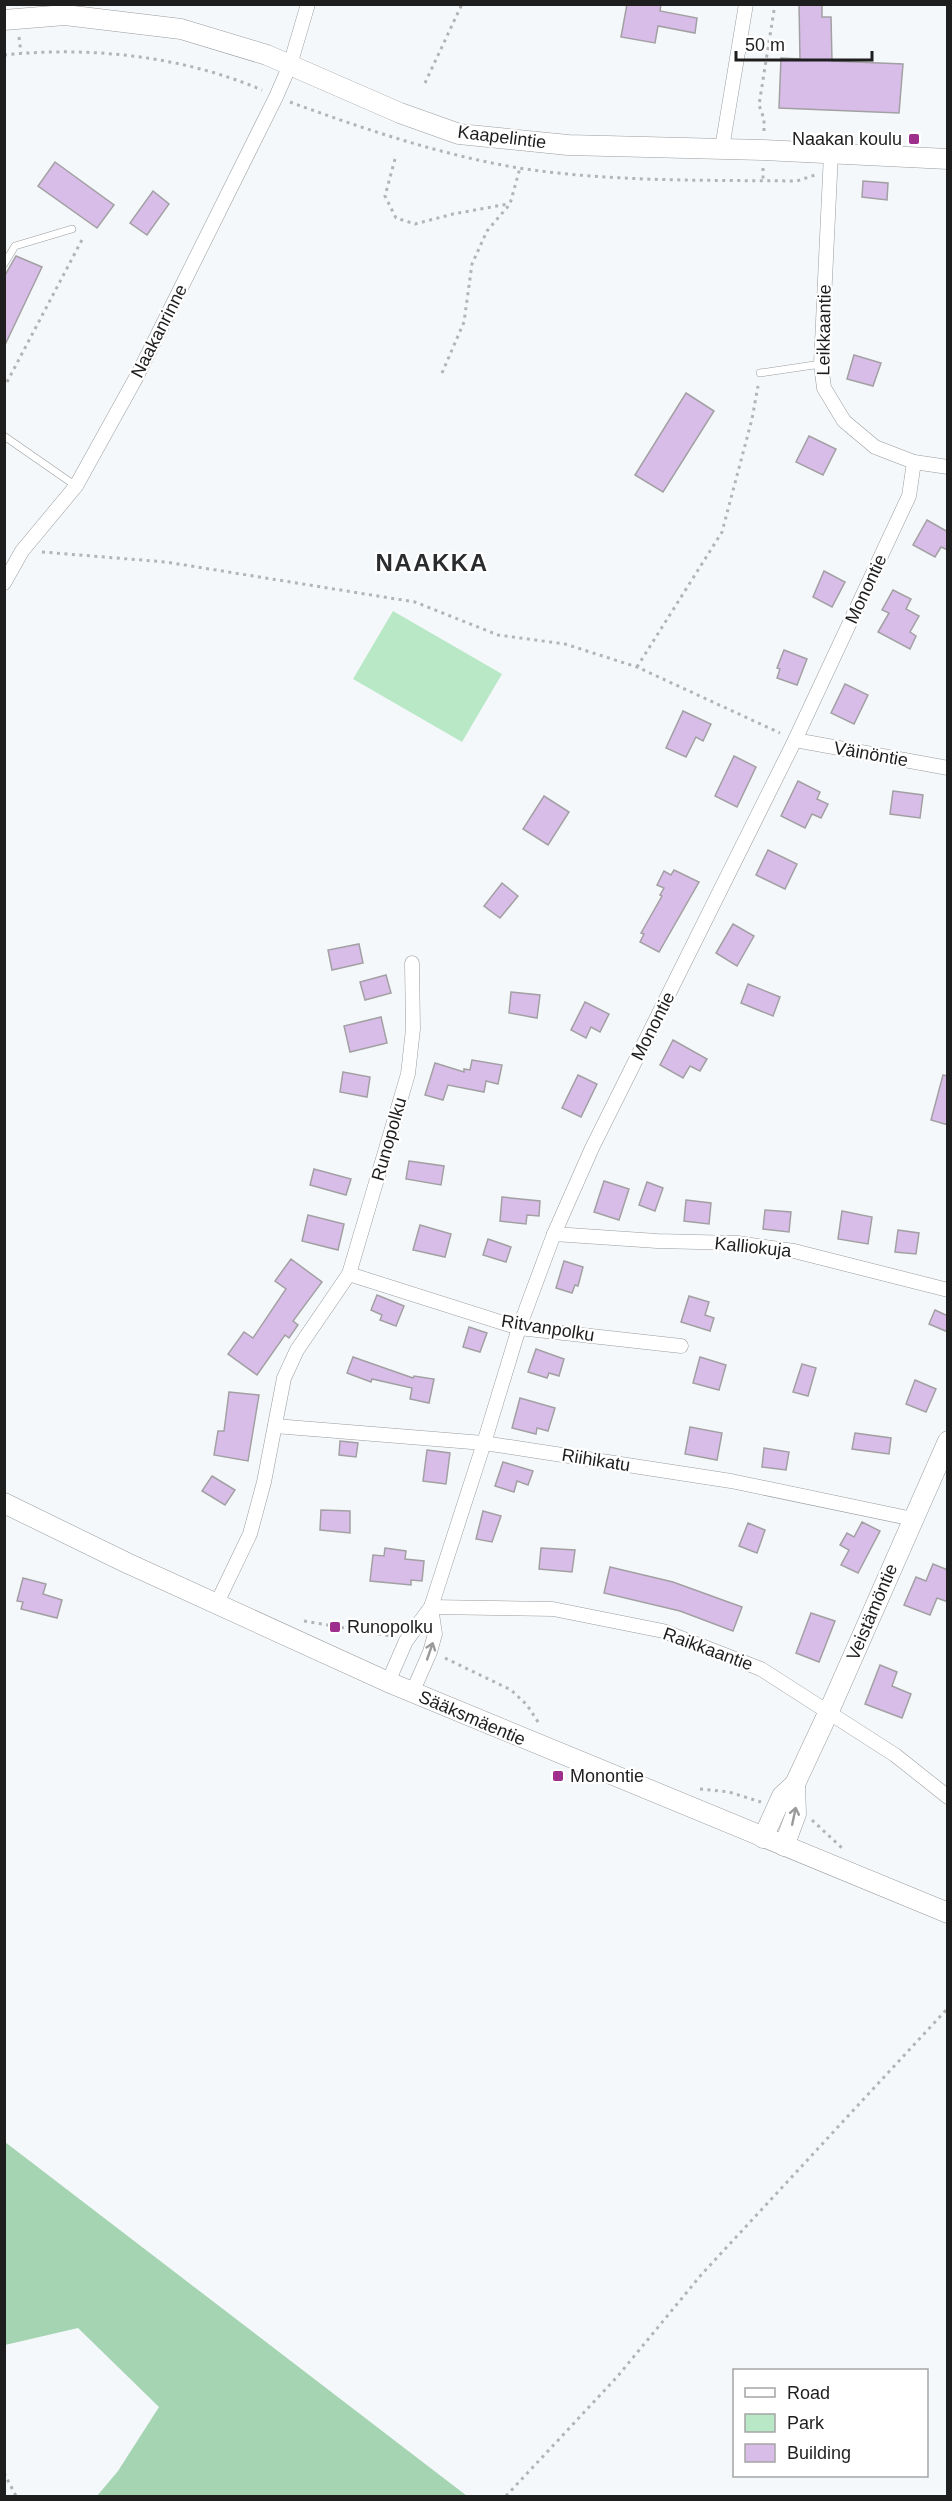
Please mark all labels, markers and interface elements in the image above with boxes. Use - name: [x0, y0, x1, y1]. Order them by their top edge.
- scale bar: [736, 24, 872, 62]
- text: 50 m: [745, 35, 785, 55]
- street label: Kaapelintie: [457, 122, 547, 152]
- place label: Naakan koulu: [792, 129, 902, 149]
- marker: Naakan koulu: [907, 132, 921, 146]
- street label: Naakanrinne: [127, 281, 191, 381]
- street label: Leikkaantie: [813, 284, 835, 376]
- district label: NAAKKA: [376, 549, 489, 576]
- street label: Monontie: [841, 551, 891, 627]
- street label: Väinöntie: [832, 738, 910, 770]
- street label: Monontie: [627, 988, 679, 1064]
- street label: Runopolku: [368, 1095, 410, 1183]
- street label: Kalliokuja: [714, 1233, 793, 1261]
- street label: Ritvanpolku: [500, 1311, 596, 1345]
- street label: Riihikatu: [560, 1445, 632, 1475]
- street label: Veistämöntie: [843, 1561, 901, 1663]
- place label: Runopolku: [347, 1617, 433, 1637]
- marker: Runopolku: [328, 1620, 342, 1634]
- street label: Raikkaantie: [660, 1624, 756, 1674]
- one-way arrow: [425, 1642, 436, 1661]
- street label: Sääksmäentie: [416, 1687, 528, 1749]
- place label: Monontie: [570, 1766, 644, 1786]
- marker: Monontie: [551, 1769, 565, 1783]
- one-way arrow: [789, 1807, 800, 1826]
- legend: [733, 2369, 928, 2477]
- text: Road: [787, 2383, 830, 2403]
- text: Park: [787, 2413, 825, 2433]
- text: Building: [787, 2443, 851, 2463]

